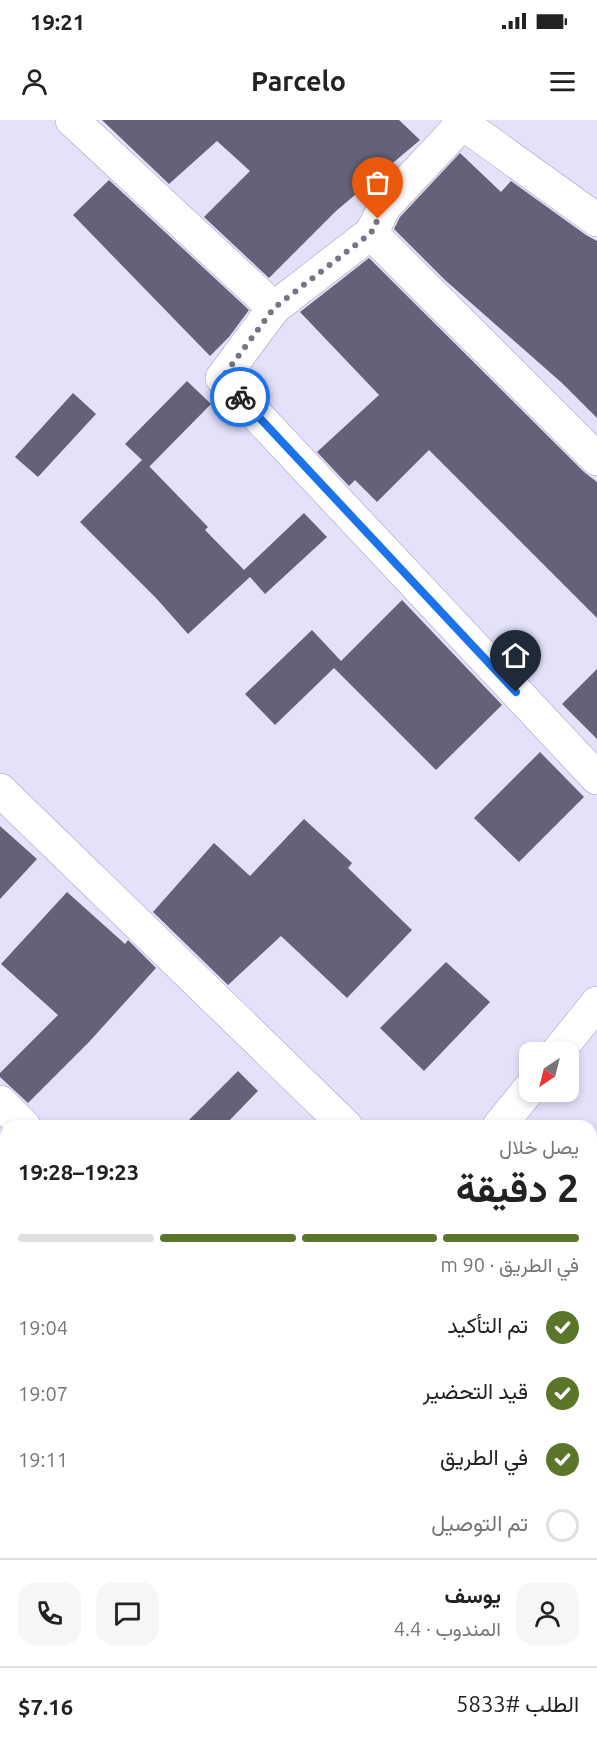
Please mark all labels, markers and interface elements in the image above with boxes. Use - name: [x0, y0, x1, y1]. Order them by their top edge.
- text: 19:21: [30, 9, 85, 34]
- icon: person: [18, 65, 51, 98]
- icon: menu: [546, 65, 579, 98]
- text: Parcelo: [251, 66, 346, 96]
- pin: [352, 157, 403, 219]
- icon: bag: [361, 166, 394, 199]
- courier: [210, 367, 270, 427]
- icon: bike: [224, 381, 257, 414]
- pin: [490, 630, 541, 692]
- icon: home: [499, 639, 532, 672]
- north arrow: [519, 1042, 579, 1102]
- map controls: [519, 1042, 579, 1102]
- text: يصل خلال: [499, 1135, 579, 1158]
- text: 19:23–19:28: [18, 1159, 139, 1184]
- text: 2 دقيقة: [456, 1166, 579, 1209]
- text: في الطريق · 90 m: [441, 1253, 579, 1276]
- icon: check: [546, 1311, 579, 1344]
- text: تم التأكيد: [447, 1312, 528, 1337]
- text: 19:04: [18, 1316, 68, 1339]
- icon: check: [546, 1377, 579, 1410]
- text: قيد التحضير: [423, 1378, 528, 1403]
- text: 19:07: [18, 1382, 68, 1405]
- icon: check: [546, 1443, 579, 1476]
- text: في الطريق: [440, 1444, 528, 1469]
- text: 19:11: [18, 1448, 68, 1471]
- text: تم التوصيل: [431, 1510, 528, 1535]
- button: phone: [18, 1582, 81, 1645]
- button: chat: [96, 1582, 159, 1645]
- text: يوسف: [445, 1582, 501, 1607]
- button: person: [516, 1582, 579, 1645]
- text: المندوب · 4.4: [394, 1617, 501, 1640]
- text: الطلب #5833: [456, 1691, 579, 1716]
- text: $7.16: [18, 1694, 73, 1719]

